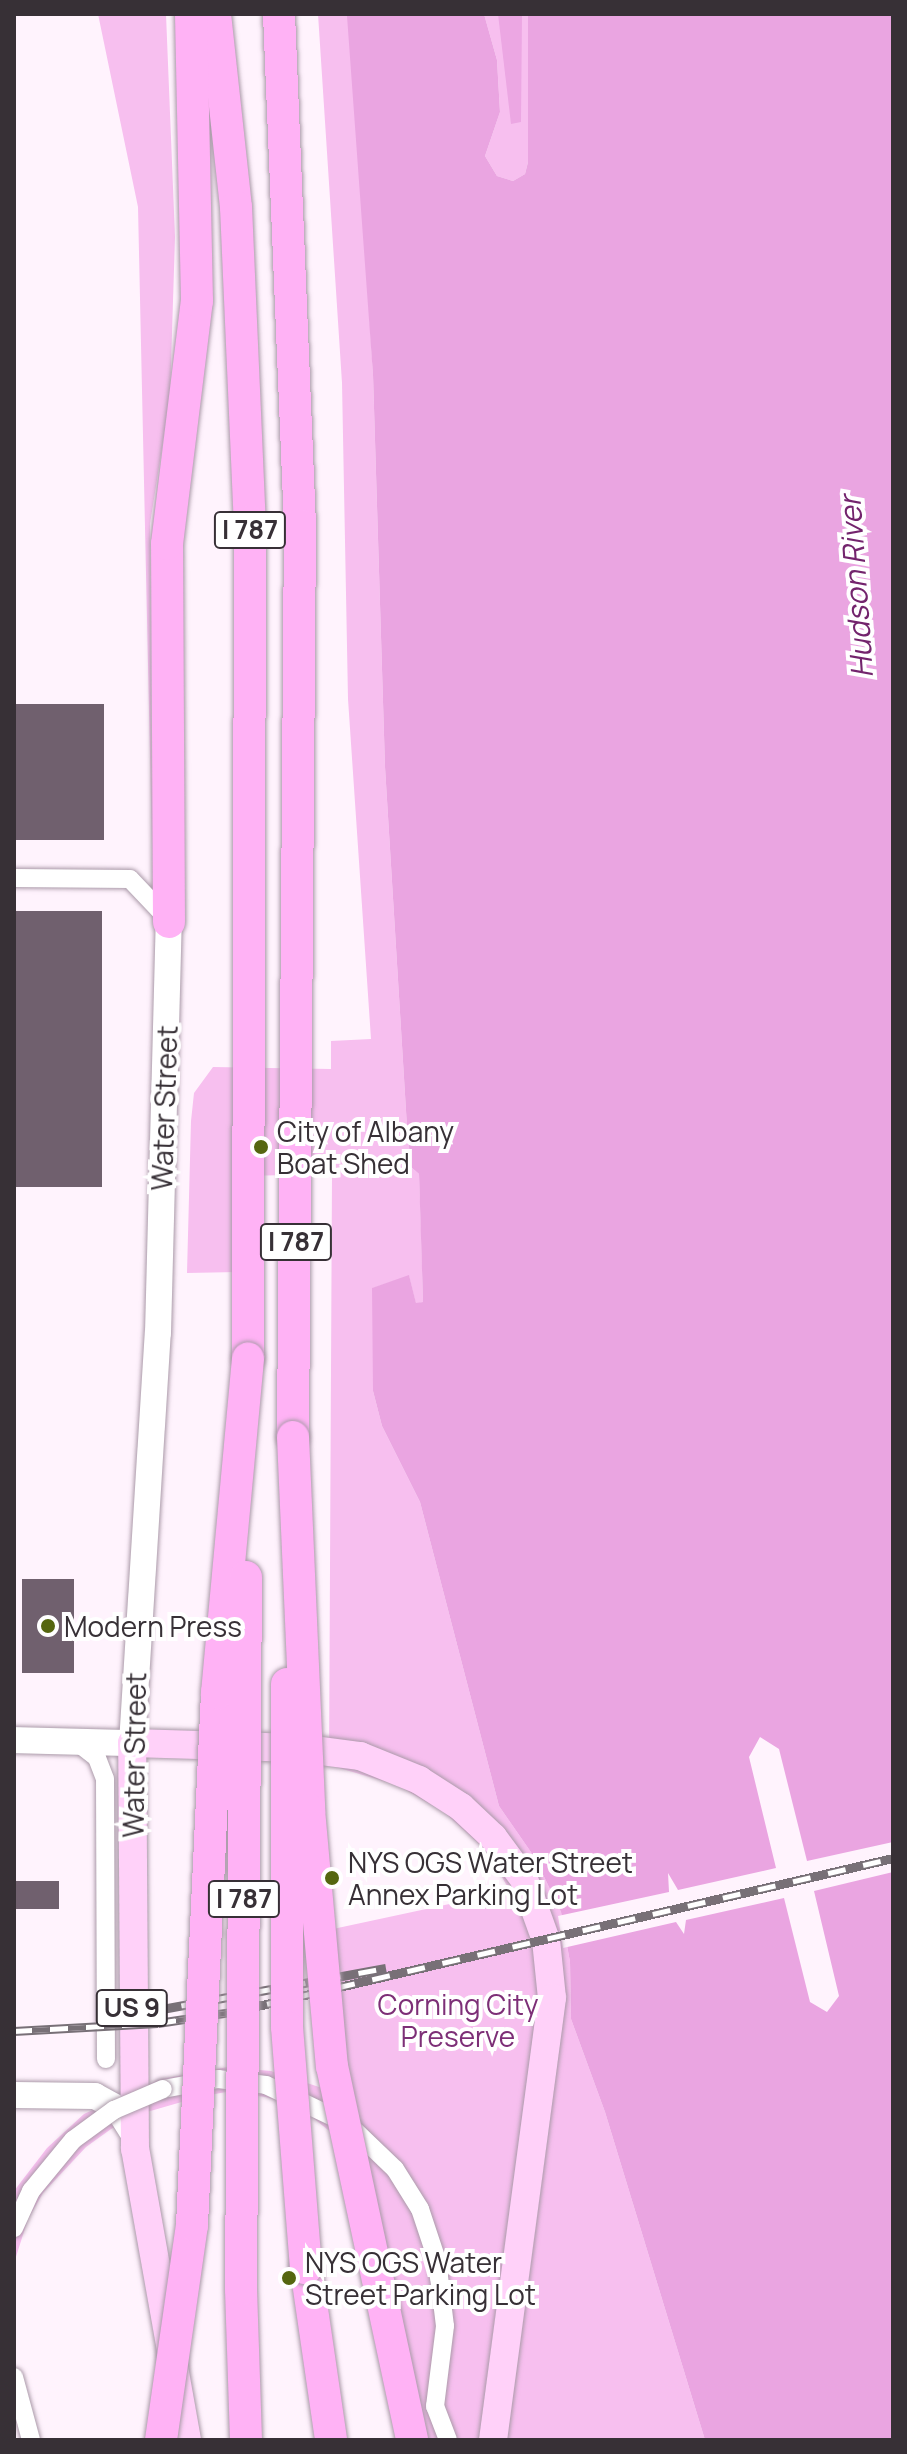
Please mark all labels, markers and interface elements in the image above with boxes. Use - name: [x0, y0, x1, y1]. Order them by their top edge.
- water label: Hudson River: [832, 495, 880, 679]
- road number: I 787: [212, 508, 288, 552]
- street label: Water Street: [144, 1025, 184, 1191]
- place label: City of Albany Boat Shed: [277, 1114, 454, 1180]
- marker: City of Albany Boat Shed: [252, 1138, 270, 1156]
- road number: I 787: [258, 1220, 334, 1264]
- place label: Modern Press: [64, 1609, 242, 1643]
- marker: Modern Press: [39, 1617, 57, 1635]
- street label: Water Street: [116, 1672, 152, 1838]
- place label: NYS OGS Water Street Annex Parking Lot: [348, 1845, 633, 1911]
- marker: NYS OGS Water Street Annex Parking Lot: [323, 1869, 341, 1887]
- road number: I 787: [206, 1877, 282, 1921]
- road number: US 9: [94, 1986, 170, 2030]
- park label: Corning City Preserve: [378, 1987, 538, 2053]
- place label: NYS OGS Water Street Parking Lot: [305, 2245, 536, 2311]
- marker: NYS OGS Water Street Parking Lot: [280, 2269, 298, 2287]

